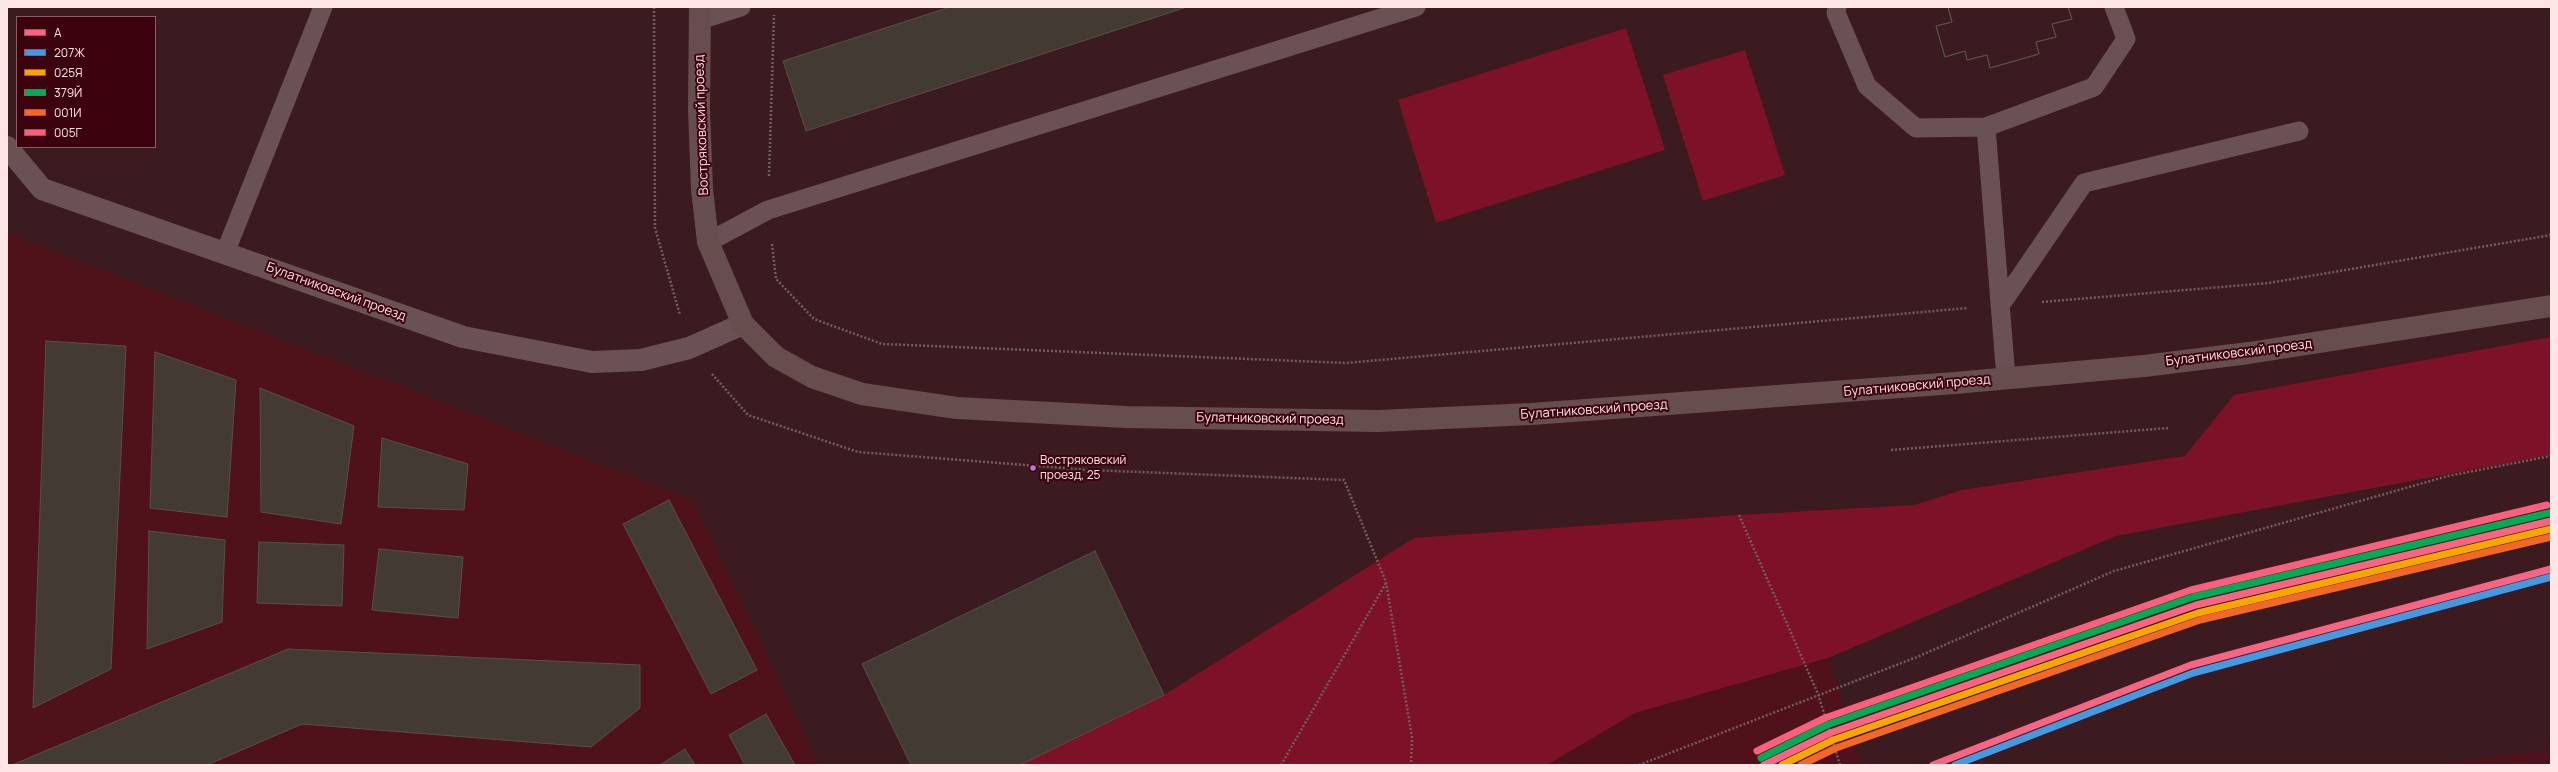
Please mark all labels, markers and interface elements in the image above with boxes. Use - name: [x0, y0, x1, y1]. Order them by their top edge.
- legend: [16, 16, 156, 148]
- text: A: [54, 24, 62, 41]
- text: 207Ж: [54, 44, 85, 61]
- street label: Востряковский проезд: [692, 54, 712, 196]
- text: 025Я: [54, 64, 83, 81]
- text: 379Й: [54, 84, 82, 101]
- text: 001И: [54, 104, 82, 121]
- text: 005Г: [54, 124, 82, 141]
- street label: Булатниковский проезд: [264, 259, 408, 325]
- street label: Булатниковский проезд: [2165, 336, 2313, 370]
- street label: Булатниковский проезд: [1843, 372, 1991, 400]
- street label: Булатниковский проезд: [1520, 397, 1668, 423]
- street label: Булатниковский проезд: [1196, 410, 1344, 428]
- place label: Востряковский проезд, 25: [1040, 454, 1126, 482]
- marker: Востряковский проезд, 25: [1028, 463, 1038, 473]

